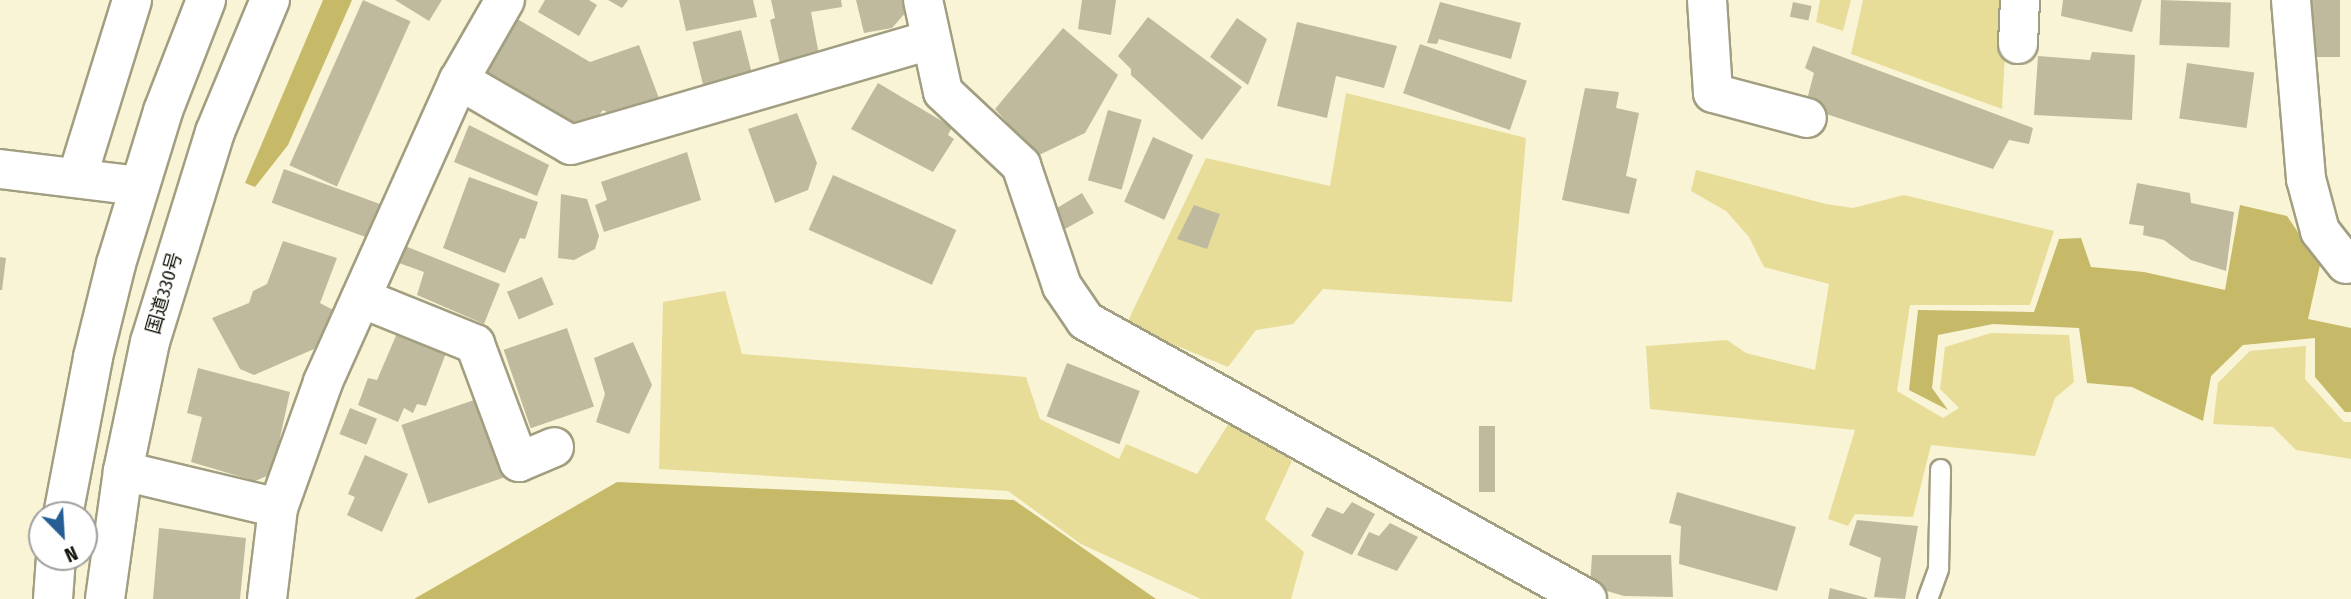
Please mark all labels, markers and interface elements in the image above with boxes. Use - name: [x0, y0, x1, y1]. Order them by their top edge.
- street label: 国道330号: [141, 249, 187, 337]
- north arrow: [28, 501, 98, 571]
- text: N: [61, 541, 81, 567]

